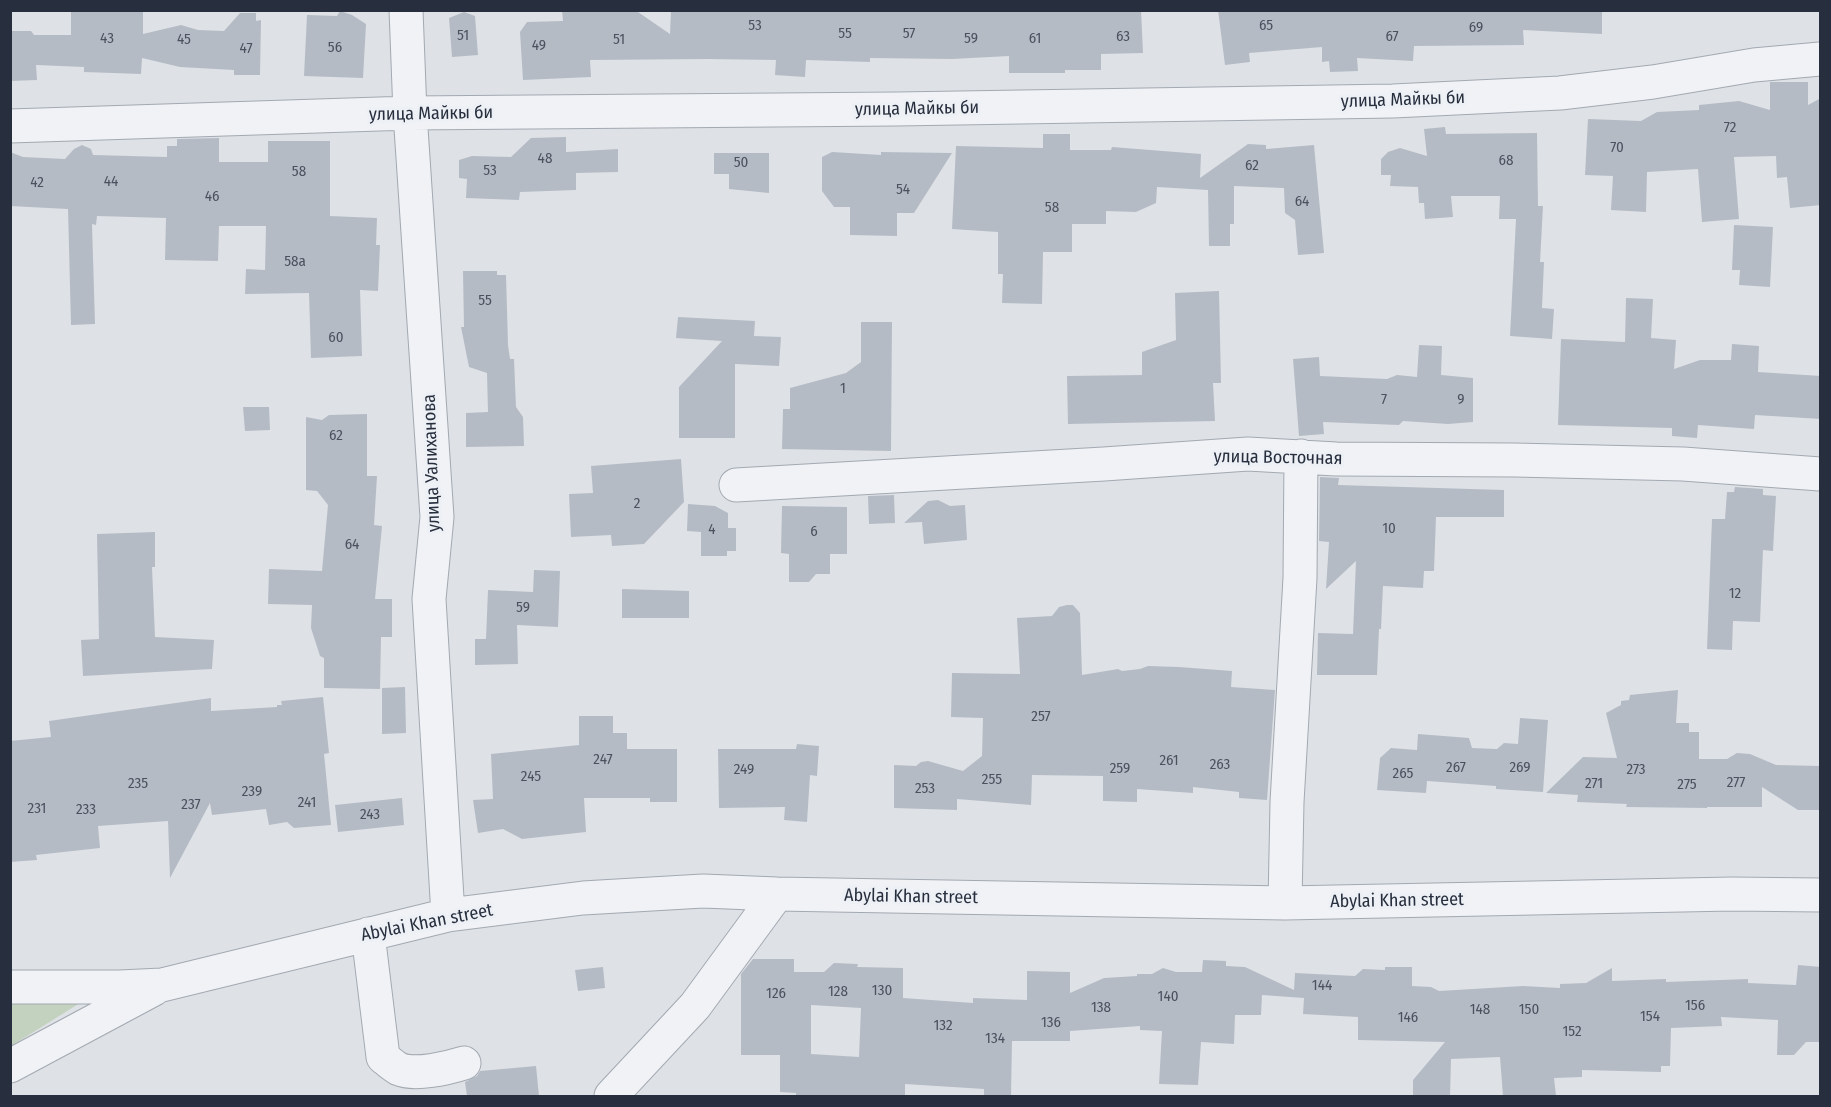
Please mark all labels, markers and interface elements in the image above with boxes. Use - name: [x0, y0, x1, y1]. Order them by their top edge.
- house number: 53: [748, 17, 762, 35]
- house number: 65: [1259, 17, 1273, 35]
- house number: 69: [1469, 19, 1483, 37]
- house number: 55: [838, 25, 852, 43]
- house number: 57: [903, 25, 915, 43]
- house number: 51: [457, 27, 469, 45]
- house number: 63: [1116, 28, 1130, 46]
- house number: 67: [1385, 28, 1399, 46]
- house number: 43: [100, 30, 114, 48]
- house number: 59: [964, 30, 978, 48]
- house number: 61: [1029, 30, 1041, 48]
- house number: 45: [177, 31, 191, 49]
- house number: 51: [613, 31, 625, 49]
- house number: 49: [532, 37, 546, 55]
- house number: 56: [328, 39, 342, 57]
- house number: 47: [239, 40, 253, 58]
- street label: улица Майкы би: [1341, 87, 1465, 113]
- street label: улица Майкы би: [855, 97, 979, 121]
- street label: улица Майкы би: [369, 102, 493, 126]
- house number: 72: [1724, 119, 1736, 137]
- house number: 70: [1610, 139, 1624, 157]
- house number: 48: [538, 150, 552, 168]
- house number: 68: [1499, 152, 1513, 170]
- house number: 50: [734, 154, 748, 172]
- house number: 62: [1245, 157, 1259, 175]
- house number: 53: [483, 162, 497, 180]
- house number: 58: [292, 163, 306, 181]
- house number: 44: [104, 173, 118, 191]
- house number: 42: [30, 174, 44, 192]
- house number: 54: [896, 181, 910, 199]
- house number: 46: [205, 188, 219, 206]
- house number: 64: [1295, 193, 1309, 211]
- house number: 58: [1045, 199, 1059, 217]
- house number: 58а: [284, 253, 306, 271]
- house number: 55: [478, 292, 492, 310]
- house number: 60: [328, 329, 344, 347]
- house number: 1: [840, 380, 846, 398]
- house number: 7: [1381, 391, 1387, 409]
- house number: 9: [1457, 391, 1465, 409]
- street label: улица Уалиханова: [419, 394, 445, 532]
- house number: 62: [329, 427, 343, 445]
- street label: улица Восточная: [1213, 446, 1343, 470]
- house number: 2: [634, 495, 640, 513]
- house number: 10: [1382, 520, 1396, 538]
- house number: 4: [708, 521, 716, 539]
- house number: 6: [810, 523, 818, 541]
- house number: 64: [345, 536, 359, 554]
- house number: 12: [1729, 585, 1741, 603]
- house number: 59: [516, 599, 530, 617]
- house number: 257: [1031, 708, 1051, 726]
- house number: 247: [593, 751, 613, 769]
- house number: 261: [1159, 752, 1179, 770]
- house number: 263: [1210, 756, 1230, 774]
- house number: 267: [1446, 759, 1466, 777]
- house number: 269: [1509, 759, 1531, 777]
- house number: 259: [1110, 760, 1130, 778]
- house number: 249: [734, 761, 754, 779]
- house number: 273: [1626, 761, 1646, 779]
- house number: 265: [1393, 765, 1413, 783]
- house number: 245: [521, 768, 541, 786]
- house number: 255: [982, 771, 1002, 789]
- house number: 277: [1727, 774, 1745, 792]
- house number: 235: [128, 775, 148, 793]
- house number: 271: [1585, 775, 1603, 793]
- house number: 275: [1677, 776, 1697, 794]
- house number: 253: [915, 780, 935, 798]
- house number: 239: [242, 783, 262, 801]
- house number: 241: [298, 794, 316, 812]
- house number: 237: [181, 796, 201, 814]
- house number: 231: [28, 800, 46, 818]
- house number: 233: [76, 801, 96, 819]
- house number: 243: [360, 806, 380, 824]
- street label: Abylai Khan street: [844, 885, 978, 909]
- street label: Abylai Khan street: [1330, 889, 1464, 913]
- street label: Abylai Khan street: [359, 900, 495, 946]
- house number: 144: [1312, 977, 1332, 995]
- house number: 130: [872, 982, 892, 1000]
- house number: 128: [828, 983, 848, 1001]
- house number: 126: [766, 985, 786, 1003]
- house number: 140: [1158, 988, 1178, 1006]
- house number: 156: [1685, 997, 1705, 1015]
- house number: 138: [1091, 999, 1111, 1017]
- house number: 148: [1470, 1001, 1490, 1019]
- house number: 150: [1519, 1001, 1539, 1019]
- house number: 154: [1640, 1008, 1660, 1026]
- house number: 146: [1398, 1009, 1418, 1027]
- house number: 136: [1041, 1014, 1061, 1032]
- house number: 132: [933, 1017, 953, 1035]
- house number: 152: [1562, 1023, 1582, 1041]
- house number: 134: [985, 1030, 1005, 1048]

